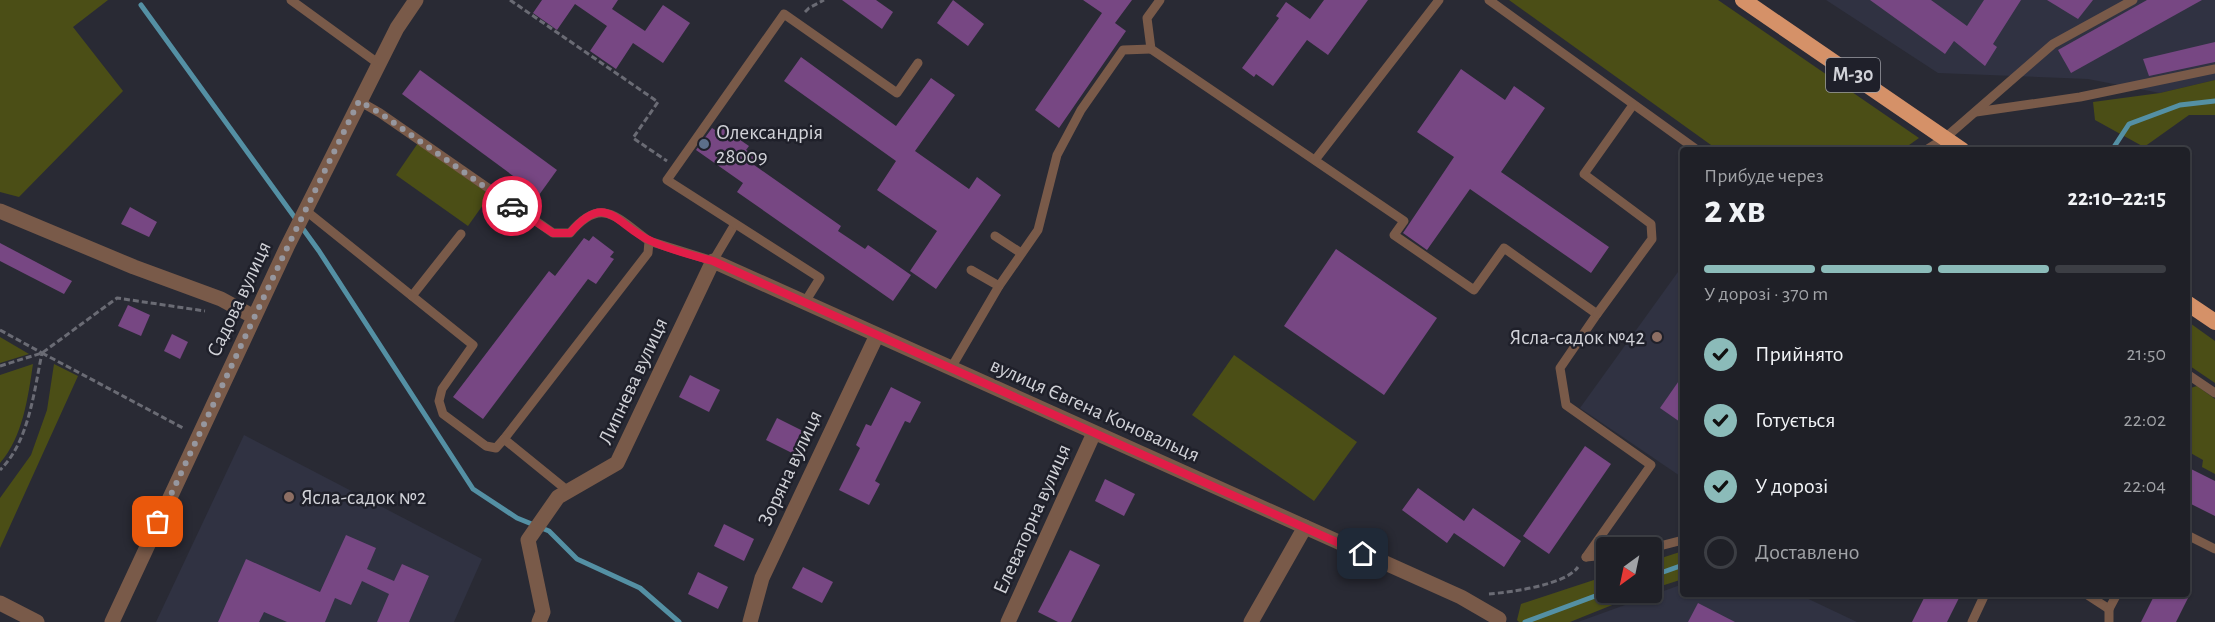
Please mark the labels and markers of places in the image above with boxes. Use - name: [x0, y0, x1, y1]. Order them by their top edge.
- place label: Олександрія 28009: [716, 122, 823, 167]
- marker: Олександрія 28009: [697, 137, 711, 151]
- place label: Ясла-садок №42: [1510, 327, 1645, 348]
- marker: Ясла-садок №42: [1650, 330, 1664, 344]
- place label: Ясла-садок №2: [301, 487, 426, 508]
- marker: Ясла-садок №2: [282, 490, 296, 504]
- pin: [132, 496, 183, 547]
- pin: [1337, 528, 1388, 579]

